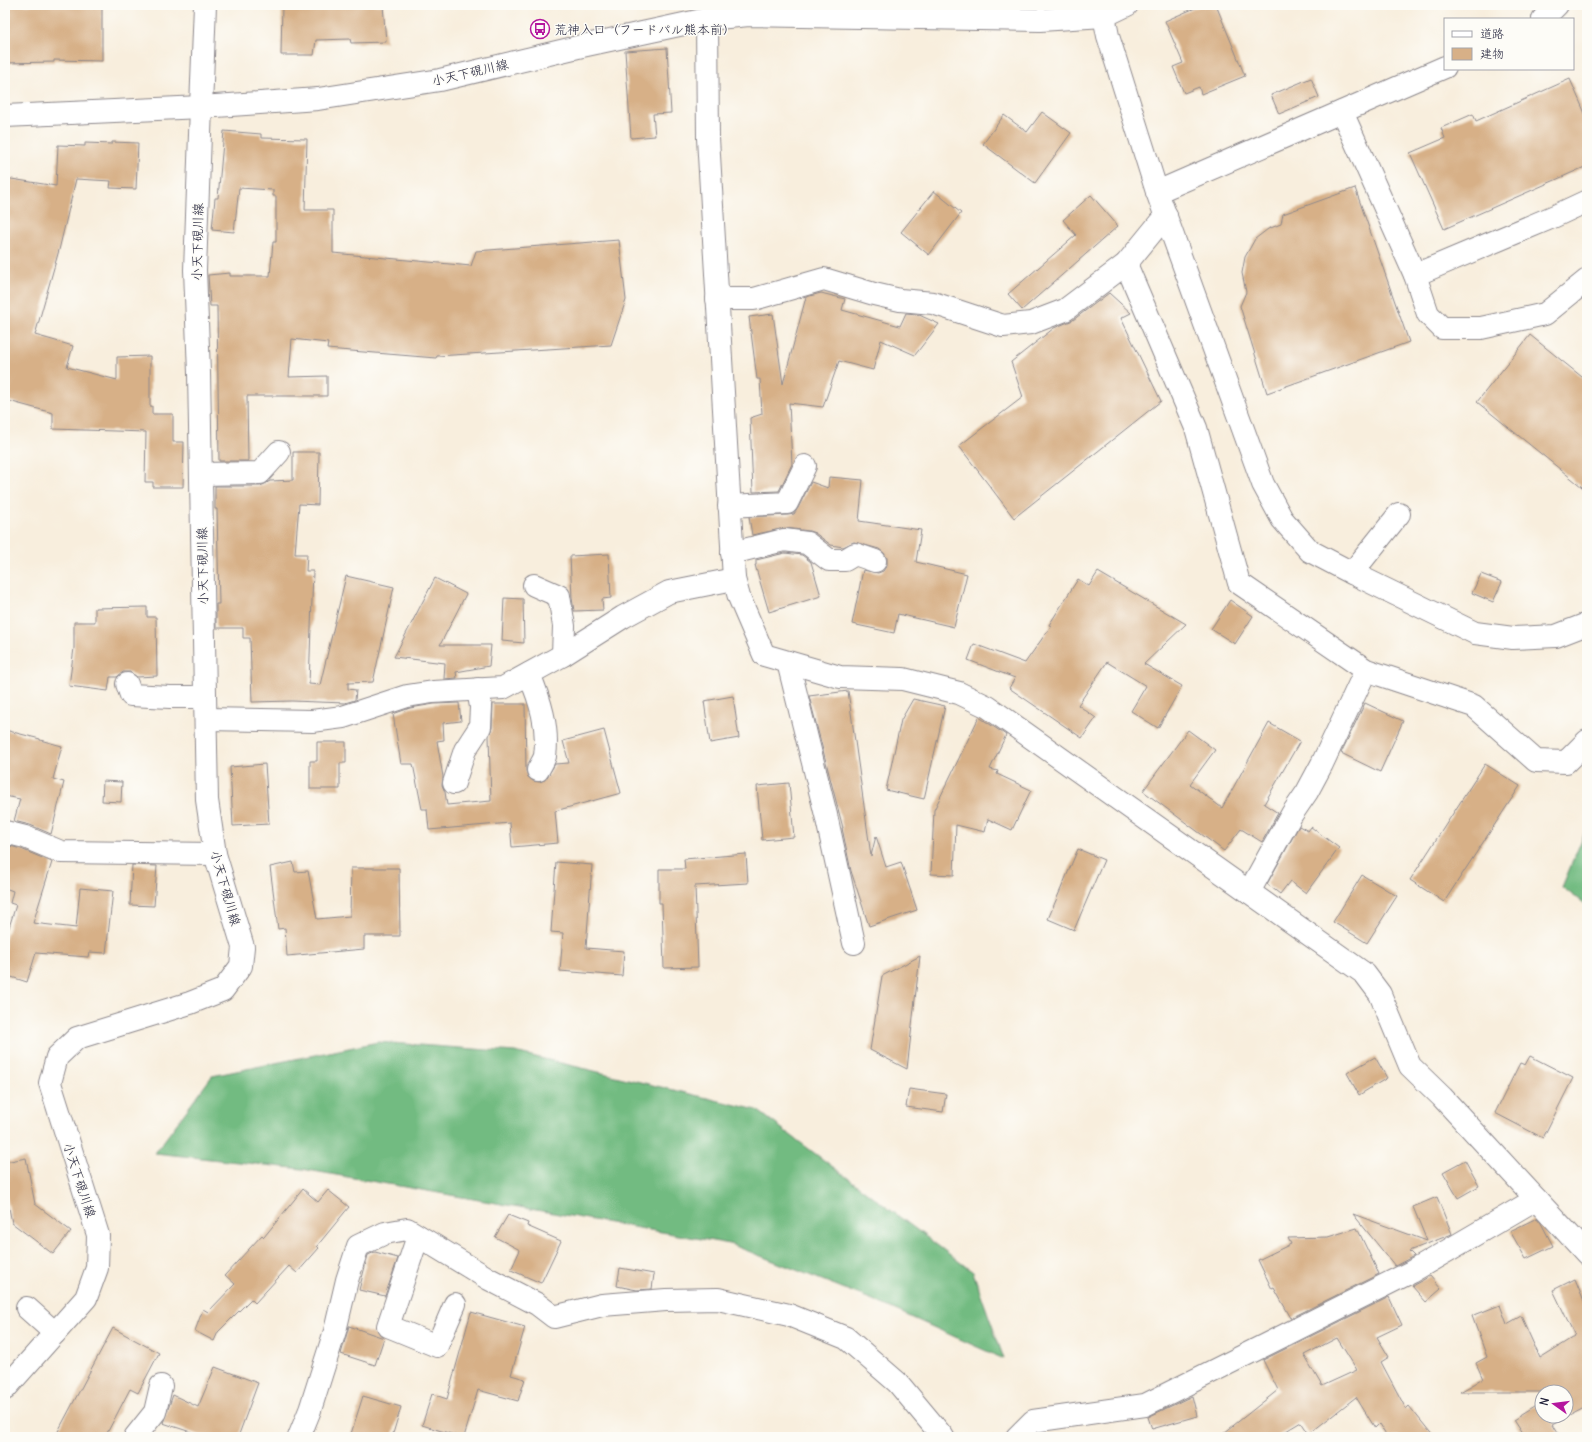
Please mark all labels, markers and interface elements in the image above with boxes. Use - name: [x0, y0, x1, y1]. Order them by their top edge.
- bus stop icon: 荒神入口（フードパル熊本前）: [529, 18, 551, 40]
- legend: [1444, 18, 1574, 70]
- place label: 荒神入口（フードパル熊本前）: [554, 21, 736, 38]
- text: 道路: [1480, 26, 1504, 41]
- text: 建物: [1480, 46, 1504, 61]
- street label: 小天下硯川線: [430, 55, 511, 90]
- street label: 小天下硯川線: [188, 202, 207, 281]
- street label: 小天下硯川線: [193, 526, 212, 605]
- street label: 小天下硯川線: [207, 848, 245, 929]
- street label: 小天下硯川線: [59, 1140, 100, 1221]
- north arrow: [1534, 1384, 1574, 1424]
- text: N: [1537, 1396, 1552, 1407]

